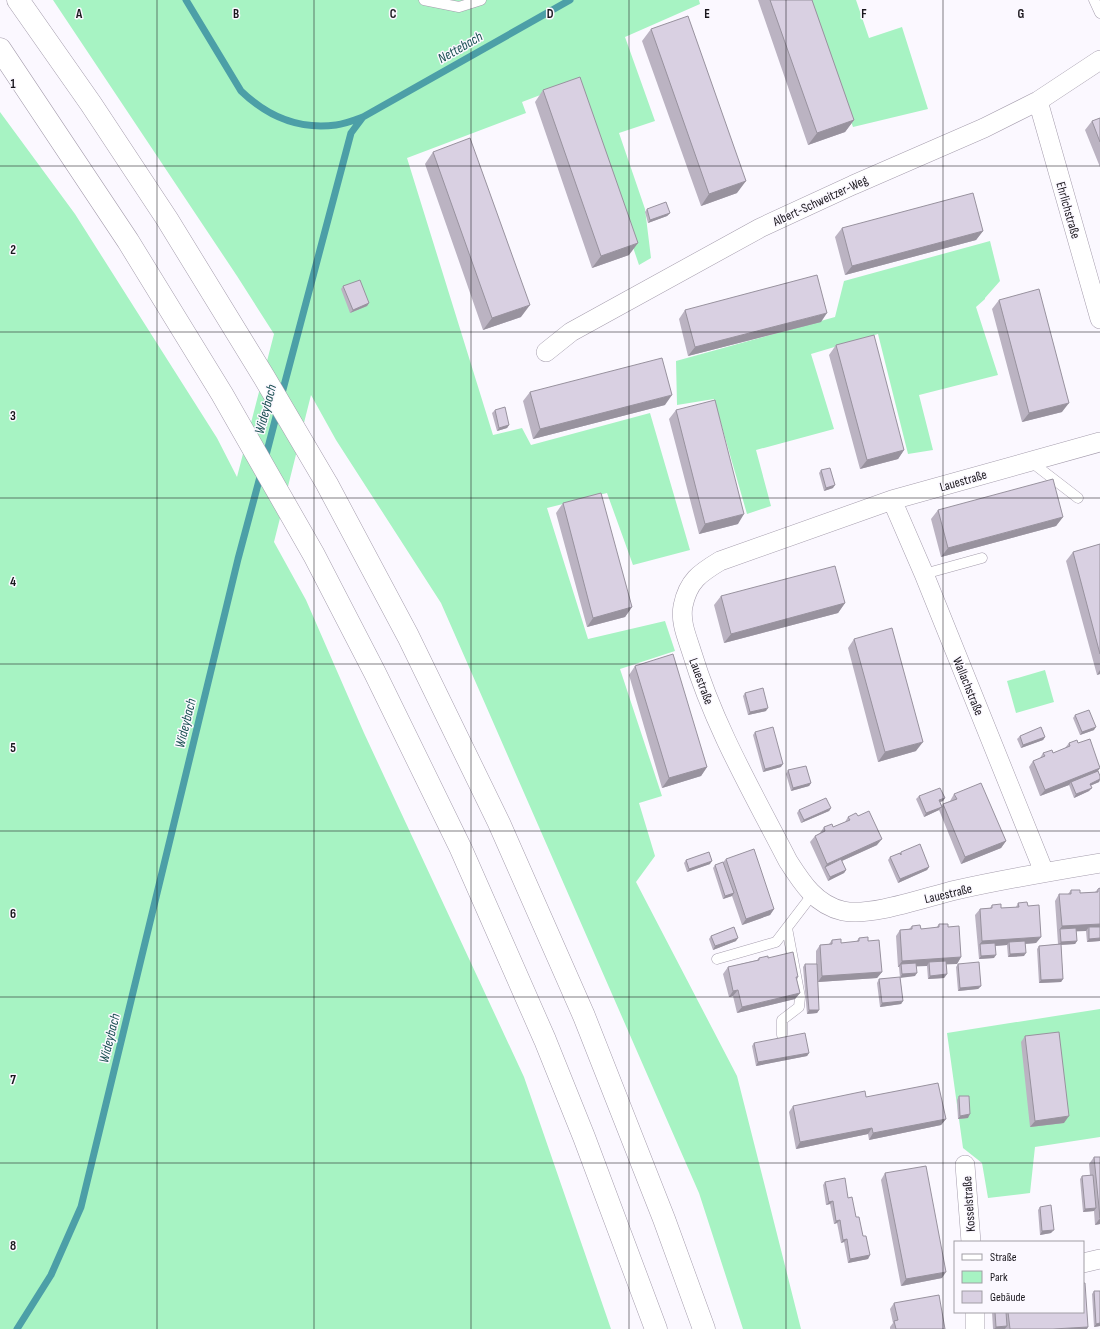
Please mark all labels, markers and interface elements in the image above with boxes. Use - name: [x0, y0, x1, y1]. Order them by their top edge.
- text: A: [75, 6, 83, 22]
- text: B: [233, 6, 239, 22]
- text: C: [390, 6, 397, 22]
- text: D: [547, 6, 554, 22]
- text: E: [704, 6, 710, 22]
- text: F: [861, 6, 867, 22]
- text: G: [1018, 6, 1025, 22]
- water label: Nettebach: [435, 28, 486, 67]
- text: 1: [10, 76, 16, 92]
- street label: Albert-Schweitzer-Weg: [769, 172, 870, 230]
- street label: Ehrlichstraße: [1052, 180, 1084, 241]
- text: 2: [10, 242, 16, 258]
- water label: Wideybach: [251, 382, 280, 436]
- text: 3: [10, 408, 16, 424]
- street label: Lauestraße: [938, 467, 989, 495]
- text: 4: [10, 574, 16, 590]
- street label: Wallachstraße: [949, 655, 987, 718]
- street label: Lauestraße: [685, 656, 717, 707]
- water label: Wideybach: [171, 696, 200, 750]
- text: 5: [10, 740, 16, 756]
- street label: Lauestraße: [923, 881, 974, 907]
- text: 6: [10, 906, 16, 922]
- water label: Wideybach: [95, 1011, 124, 1065]
- text: 7: [10, 1072, 16, 1088]
- street label: Kosselstraße: [959, 1176, 979, 1232]
- text: 8: [10, 1238, 16, 1254]
- legend: [954, 1241, 1084, 1313]
- text: Straße: [990, 1250, 1017, 1265]
- text: Park: [990, 1270, 1008, 1285]
- text: Gebäude: [990, 1290, 1025, 1305]

